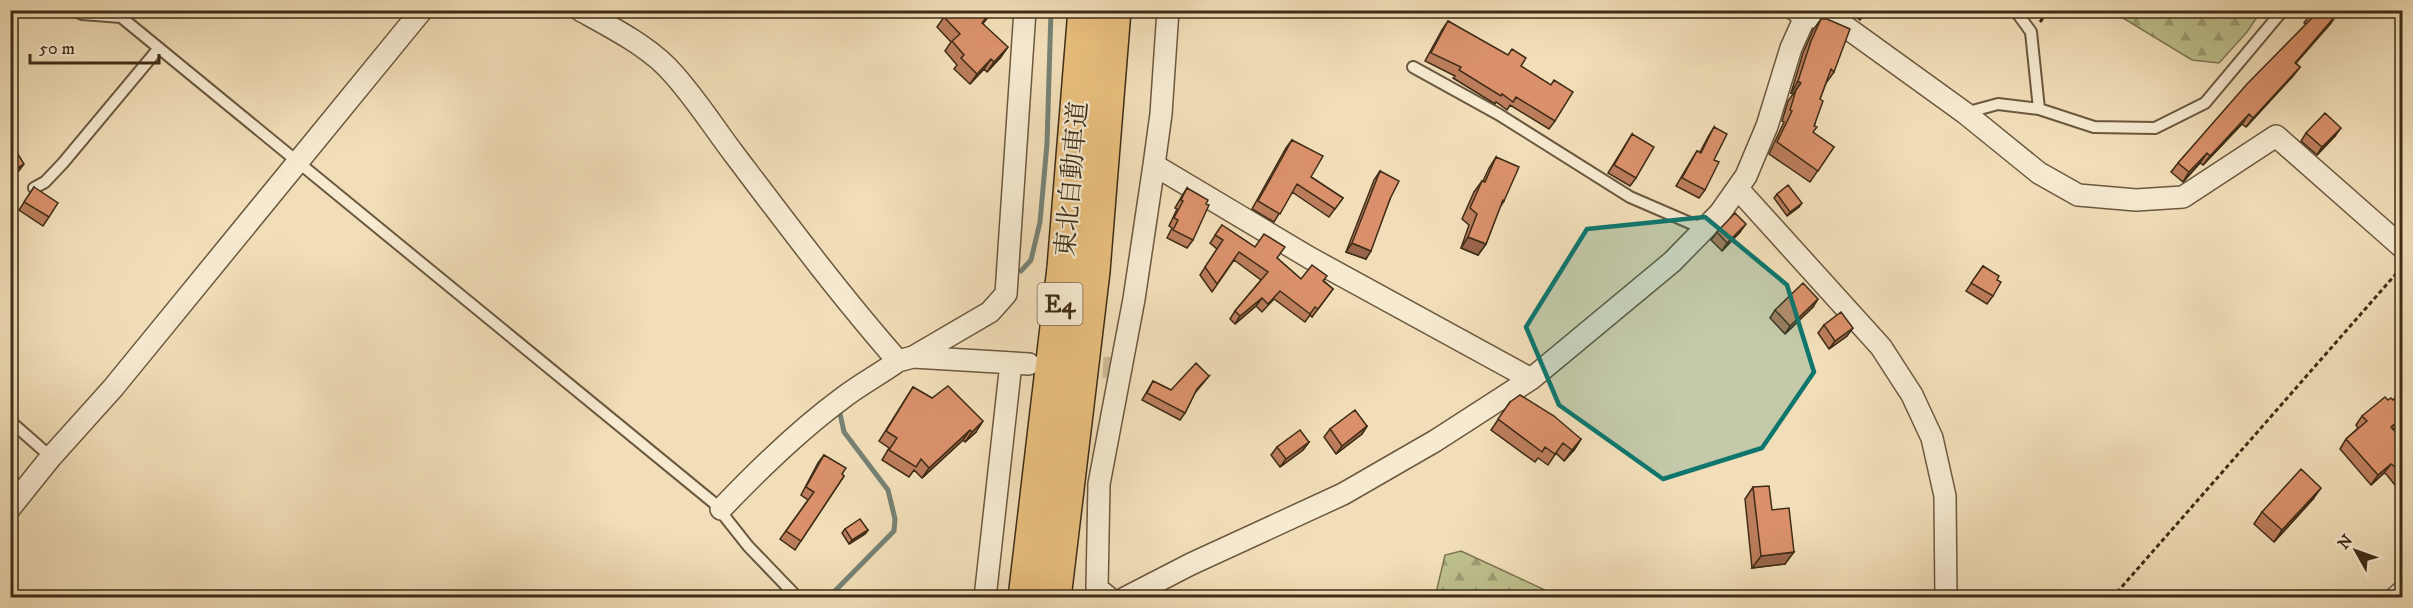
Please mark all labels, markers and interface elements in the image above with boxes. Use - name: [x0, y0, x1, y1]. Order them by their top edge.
- scale bar: [30, 27, 159, 65]
- text: 50 m: [39, 38, 75, 60]
- street label: 東北自動車道: [1049, 100, 1096, 258]
- road number: E4: [1038, 283, 1082, 325]
- north arrow: [2326, 521, 2386, 581]
- text: N: [2333, 531, 2357, 553]

